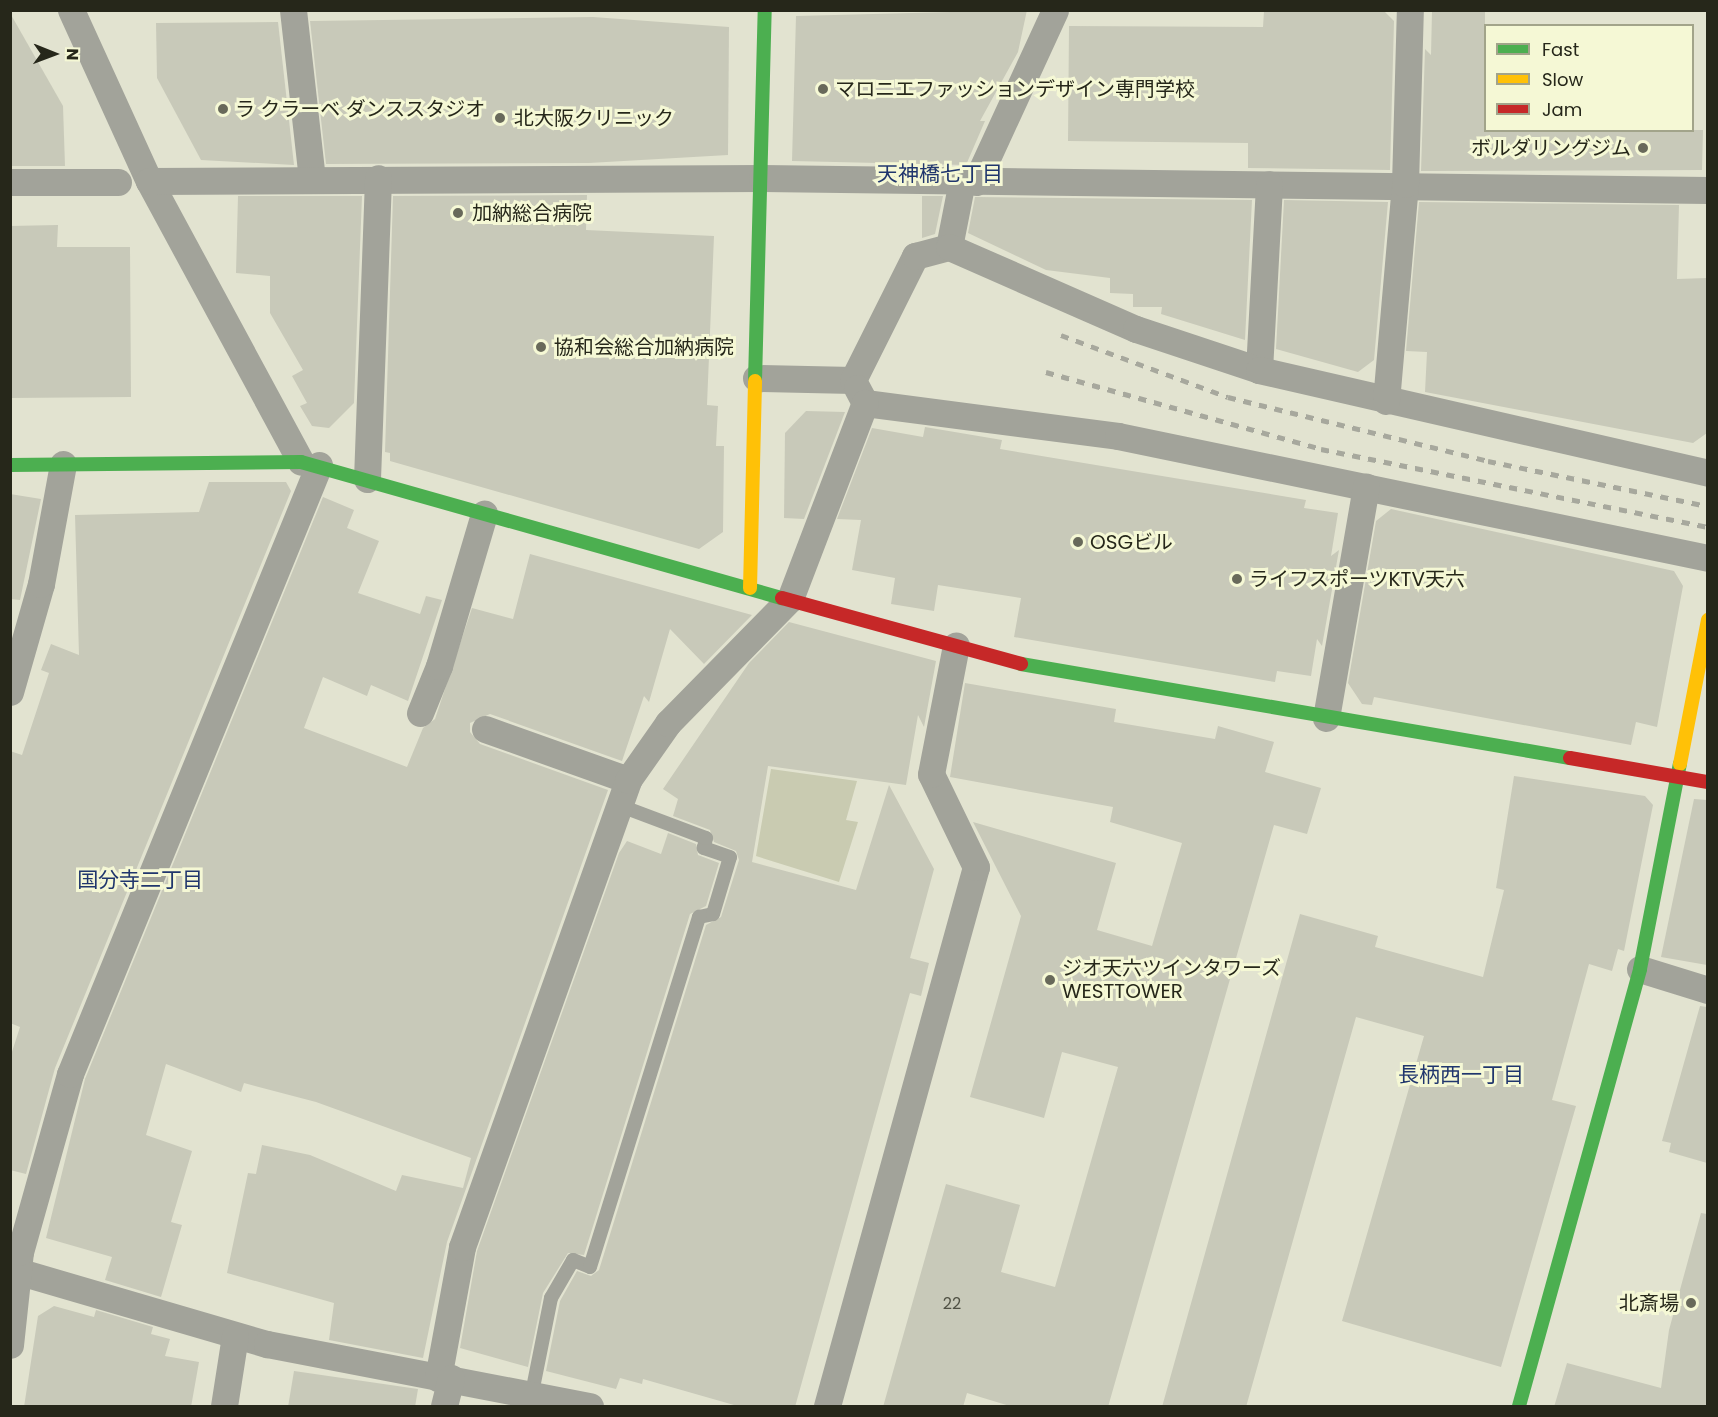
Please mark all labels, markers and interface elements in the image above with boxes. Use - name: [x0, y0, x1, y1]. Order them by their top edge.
- north arrow: [24, 24, 84, 84]
- legend: [1484, 24, 1694, 132]
- text: Fast: [1542, 37, 1579, 62]
- text: N: [61, 48, 84, 61]
- text: Slow: [1542, 67, 1583, 92]
- place label: マロニエファッションデザイン専門学校: [835, 77, 1195, 101]
- marker: マロニエファッションデザイン専門学校: [816, 82, 830, 96]
- place label: ラ クラーベ ダンススタジオ: [235, 97, 486, 121]
- text: Jam: [1542, 97, 1582, 122]
- marker: ラ クラーベ ダンススタジオ: [216, 102, 230, 116]
- place label: 北大阪クリニック: [514, 106, 674, 130]
- marker: 北大阪クリニック: [491, 109, 509, 127]
- place label: ボルダリングジム: [1471, 136, 1631, 160]
- marker: ボルダリングジム: [1636, 141, 1650, 155]
- district label: 天神橋七丁目: [877, 161, 1003, 187]
- place label: 加納総合病院: [472, 201, 592, 225]
- marker: 加納総合病院: [449, 204, 467, 222]
- place label: 協和会総合加納病院: [554, 335, 734, 359]
- marker: 協和会総合加納病院: [532, 338, 550, 356]
- place label: OSGビル: [1090, 530, 1173, 554]
- marker: OSGビル: [1071, 535, 1085, 549]
- place label: ライフスポーツKTV天六: [1249, 567, 1465, 591]
- marker: ライフスポーツKTV天六: [1230, 572, 1244, 586]
- district label: 国分寺二丁目: [77, 867, 203, 893]
- place label: ジオ天六ツインタワーズ WESTTOWER: [1062, 957, 1282, 1004]
- marker: ジオ天六ツインタワーズ WESTTOWER: [1043, 973, 1057, 987]
- district label: 長柄西一丁目: [1398, 1062, 1524, 1088]
- place label: 北斎場: [1619, 1291, 1679, 1315]
- house number: 22: [943, 1294, 961, 1314]
- marker: 北斎場: [1684, 1296, 1698, 1310]

